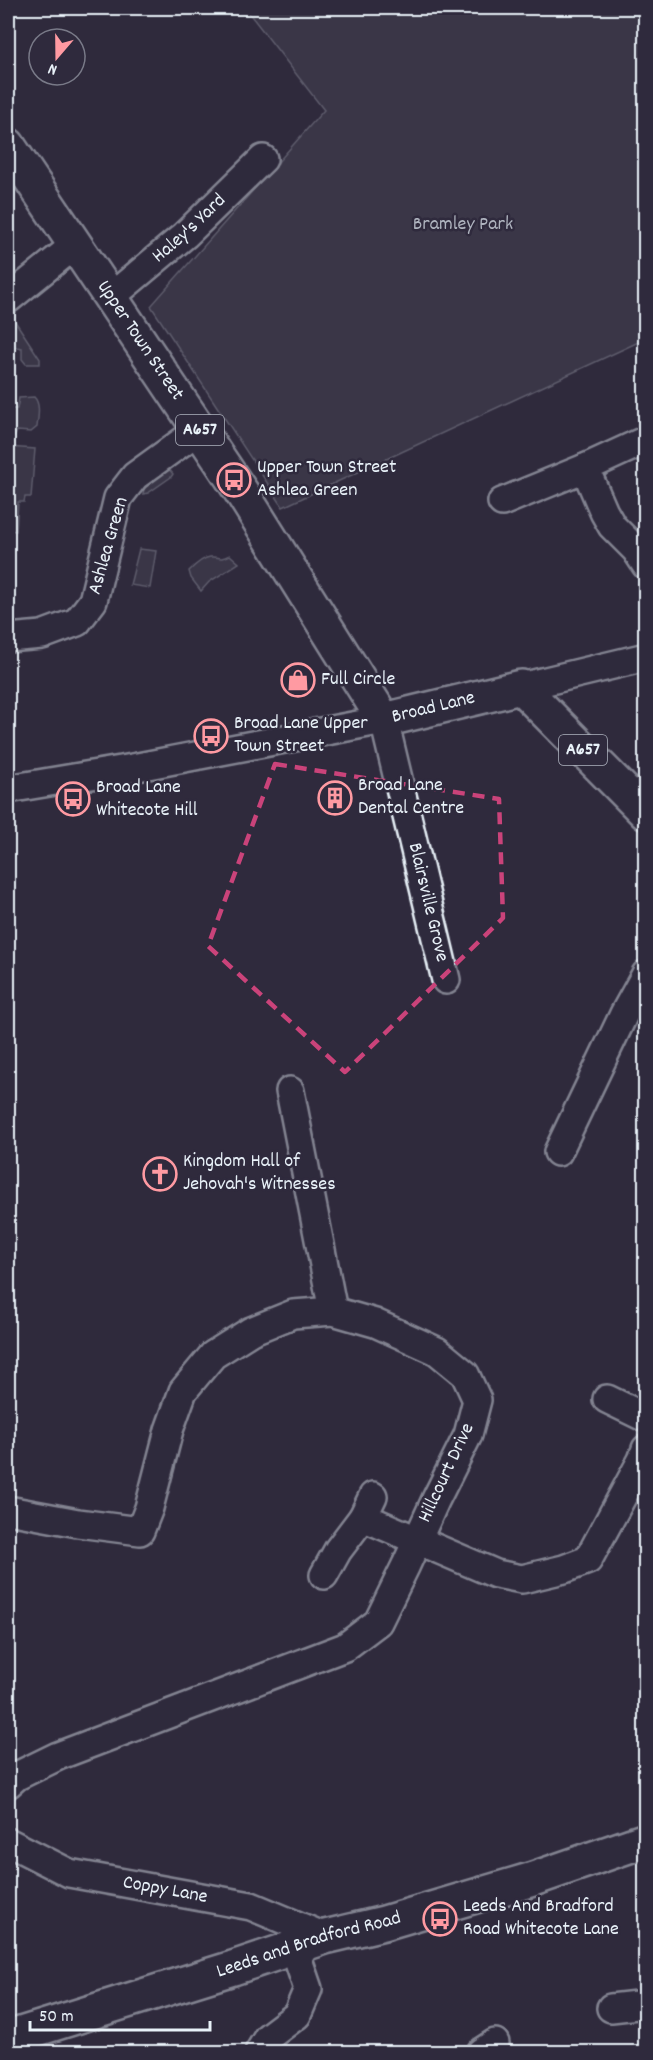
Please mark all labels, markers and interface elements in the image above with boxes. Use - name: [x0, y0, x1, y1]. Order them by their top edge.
- north arrow: [27, 27, 87, 87]
- text: N: [45, 57, 60, 81]
- street label: Haley's Yard: [147, 188, 233, 270]
- park label: Bramley Park: [413, 211, 513, 239]
- street label: Upper Town Street: [89, 275, 190, 407]
- road number: A657: [176, 415, 224, 445]
- place label: Upper Town Street Ashlea Green: [257, 454, 396, 505]
- bus stop icon: Upper Town Street Ashlea Green: [216, 462, 252, 498]
- street label: Ashlea Green: [82, 494, 136, 598]
- shop icon: Full Circle: [280, 662, 316, 698]
- place label: Full Circle: [321, 666, 395, 694]
- street label: Broad Lane: [389, 684, 478, 732]
- place label: Broad Lane Upper Town Street: [234, 710, 368, 761]
- bus stop icon: Broad Lane Upper Town Street: [193, 718, 229, 754]
- road number: A657: [559, 735, 607, 765]
- place label: Broad Lane Dental Centre: [358, 772, 464, 823]
- place label: Broad Lane Whitecote Hill: [96, 774, 198, 825]
- building icon: Broad Lane Dental Centre: [317, 780, 353, 816]
- bus stop icon: Broad Lane Whitecote Hill: [55, 781, 91, 817]
- street label: Blairsville Grove: [400, 840, 455, 965]
- place label: Kingdom Hall of Jehovah's Witnesses: [183, 1148, 336, 1199]
- church icon: Kingdom Hall of Jehovah's Witnesses: [142, 1156, 178, 1192]
- street label: Hillcourt Drive: [412, 1418, 482, 1527]
- street label: Coppy Lane: [120, 1869, 210, 1912]
- place label: Leeds And Bradford Road Whitecote Lane: [463, 1893, 619, 1944]
- bus stop icon: Leeds And Bradford Road Whitecote Lane: [422, 1901, 458, 1937]
- street label: Leeds and Bradford Road: [213, 1905, 405, 1986]
- scale bar: [30, 1994, 210, 2032]
- text: 50 m: [39, 2005, 74, 2030]

